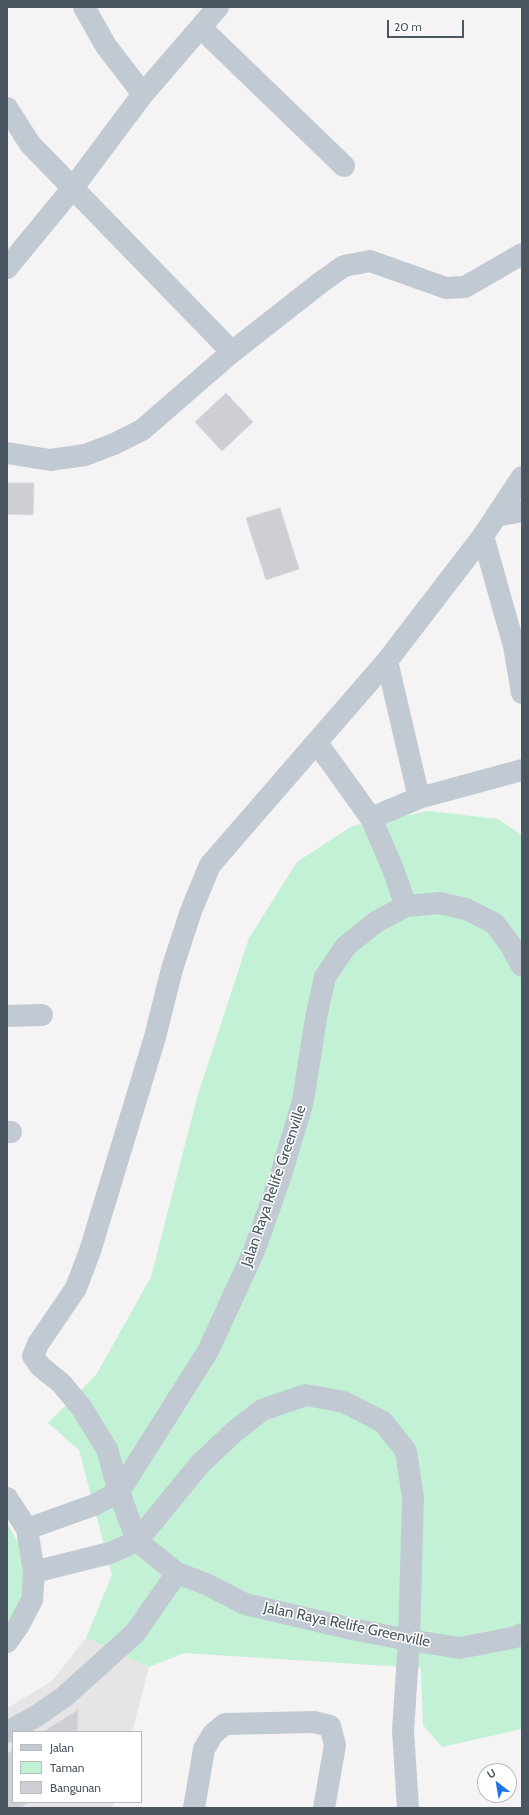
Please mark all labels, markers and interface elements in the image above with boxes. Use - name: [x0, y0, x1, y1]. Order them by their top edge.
- scale bar: [389, 12, 466, 38]
- text: 20 m: [394, 19, 422, 34]
- street label: Jalan Raya Relife Greenville: [238, 1103, 310, 1269]
- street label: Jalan Raya Relife Greenville: [262, 1599, 432, 1651]
- legend: [12, 1731, 142, 1803]
- text: Jalan: [50, 1740, 74, 1755]
- text: Taman: [50, 1760, 84, 1775]
- north arrow: [477, 1763, 517, 1803]
- text: U: [484, 1766, 498, 1782]
- text: Bangunan: [50, 1780, 101, 1795]

